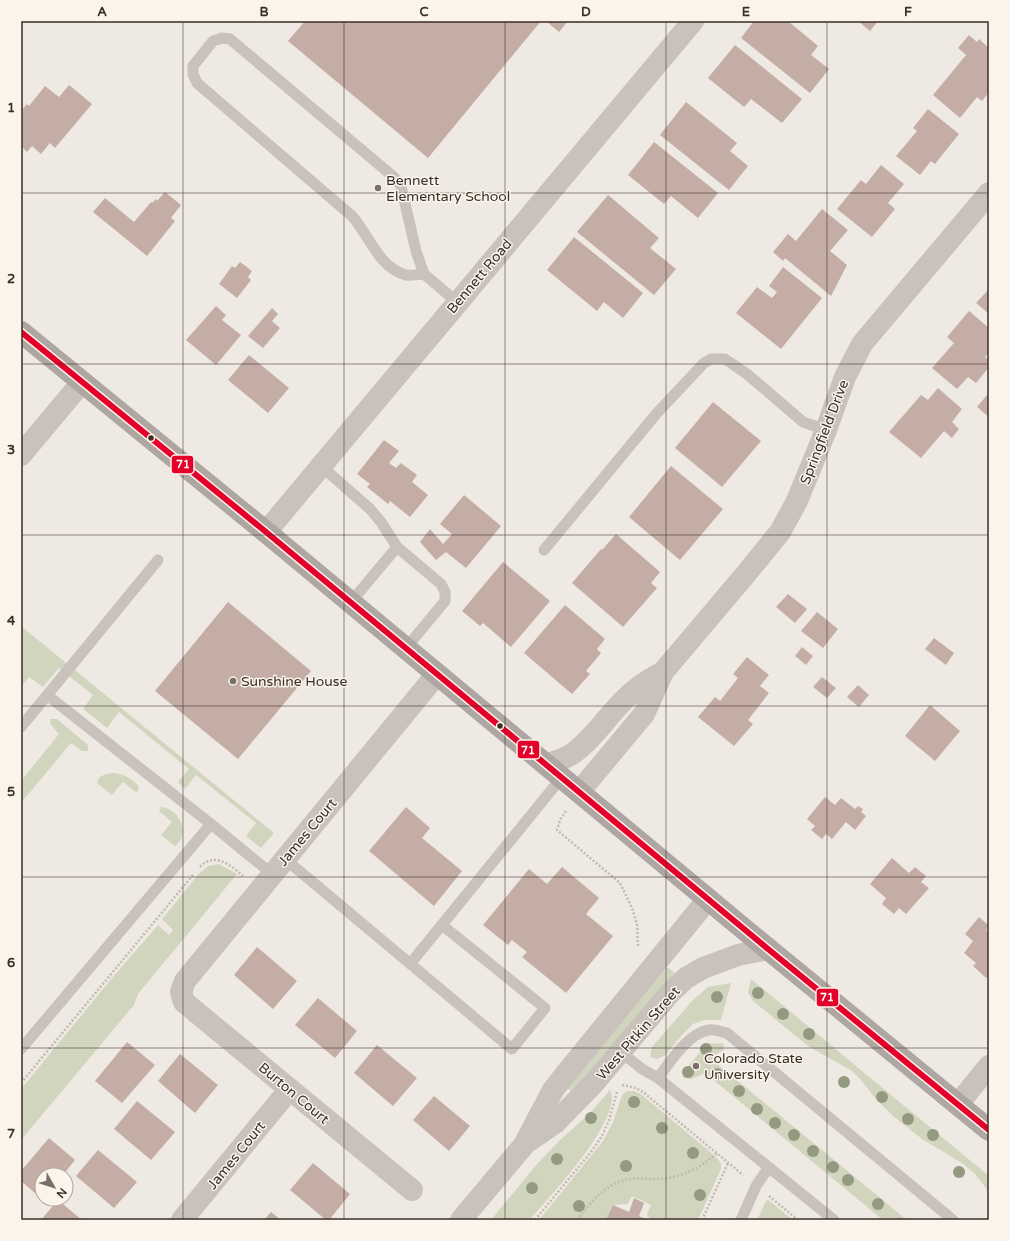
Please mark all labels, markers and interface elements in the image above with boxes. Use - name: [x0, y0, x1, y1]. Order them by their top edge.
- text: A: [97, 4, 107, 20]
- text: B: [259, 4, 269, 20]
- text: C: [419, 4, 429, 20]
- text: D: [581, 4, 591, 20]
- text: E: [742, 4, 750, 20]
- text: F: [904, 4, 912, 20]
- text: 1: [7, 100, 15, 116]
- place label: Bennett Elementary School: [386, 172, 510, 205]
- marker: Bennett Elementary School: [373, 183, 383, 193]
- street label: Bennett Road: [443, 236, 515, 317]
- text: 2: [7, 271, 15, 287]
- street label: Springfield Drive: [797, 377, 852, 487]
- unlabelled marker: [146, 433, 156, 443]
- text: 3: [7, 442, 15, 458]
- line badge: 71: [171, 455, 194, 474]
- text: 71: [176, 458, 190, 471]
- text: 4: [7, 613, 16, 629]
- place label: Sunshine House: [241, 673, 348, 690]
- marker: Sunshine House: [228, 676, 238, 686]
- unlabelled marker: [495, 721, 505, 731]
- line badge: 71: [517, 740, 540, 759]
- text: 71: [521, 744, 535, 757]
- text: 5: [7, 784, 15, 800]
- street label: James Court: [274, 795, 341, 869]
- text: 6: [7, 955, 15, 971]
- street label: West Pitkin Street: [593, 983, 684, 1084]
- line badge: 71: [816, 988, 839, 1007]
- text: 71: [820, 991, 834, 1004]
- place label: Colorado State University: [704, 1050, 803, 1083]
- street label: Burton Court: [255, 1059, 333, 1128]
- marker: Colorado State University: [691, 1061, 701, 1071]
- street label: James Court: [204, 1117, 269, 1193]
- text: 7: [7, 1126, 15, 1142]
- north arrow: [34, 1167, 74, 1207]
- text: N: [54, 1185, 69, 1201]

